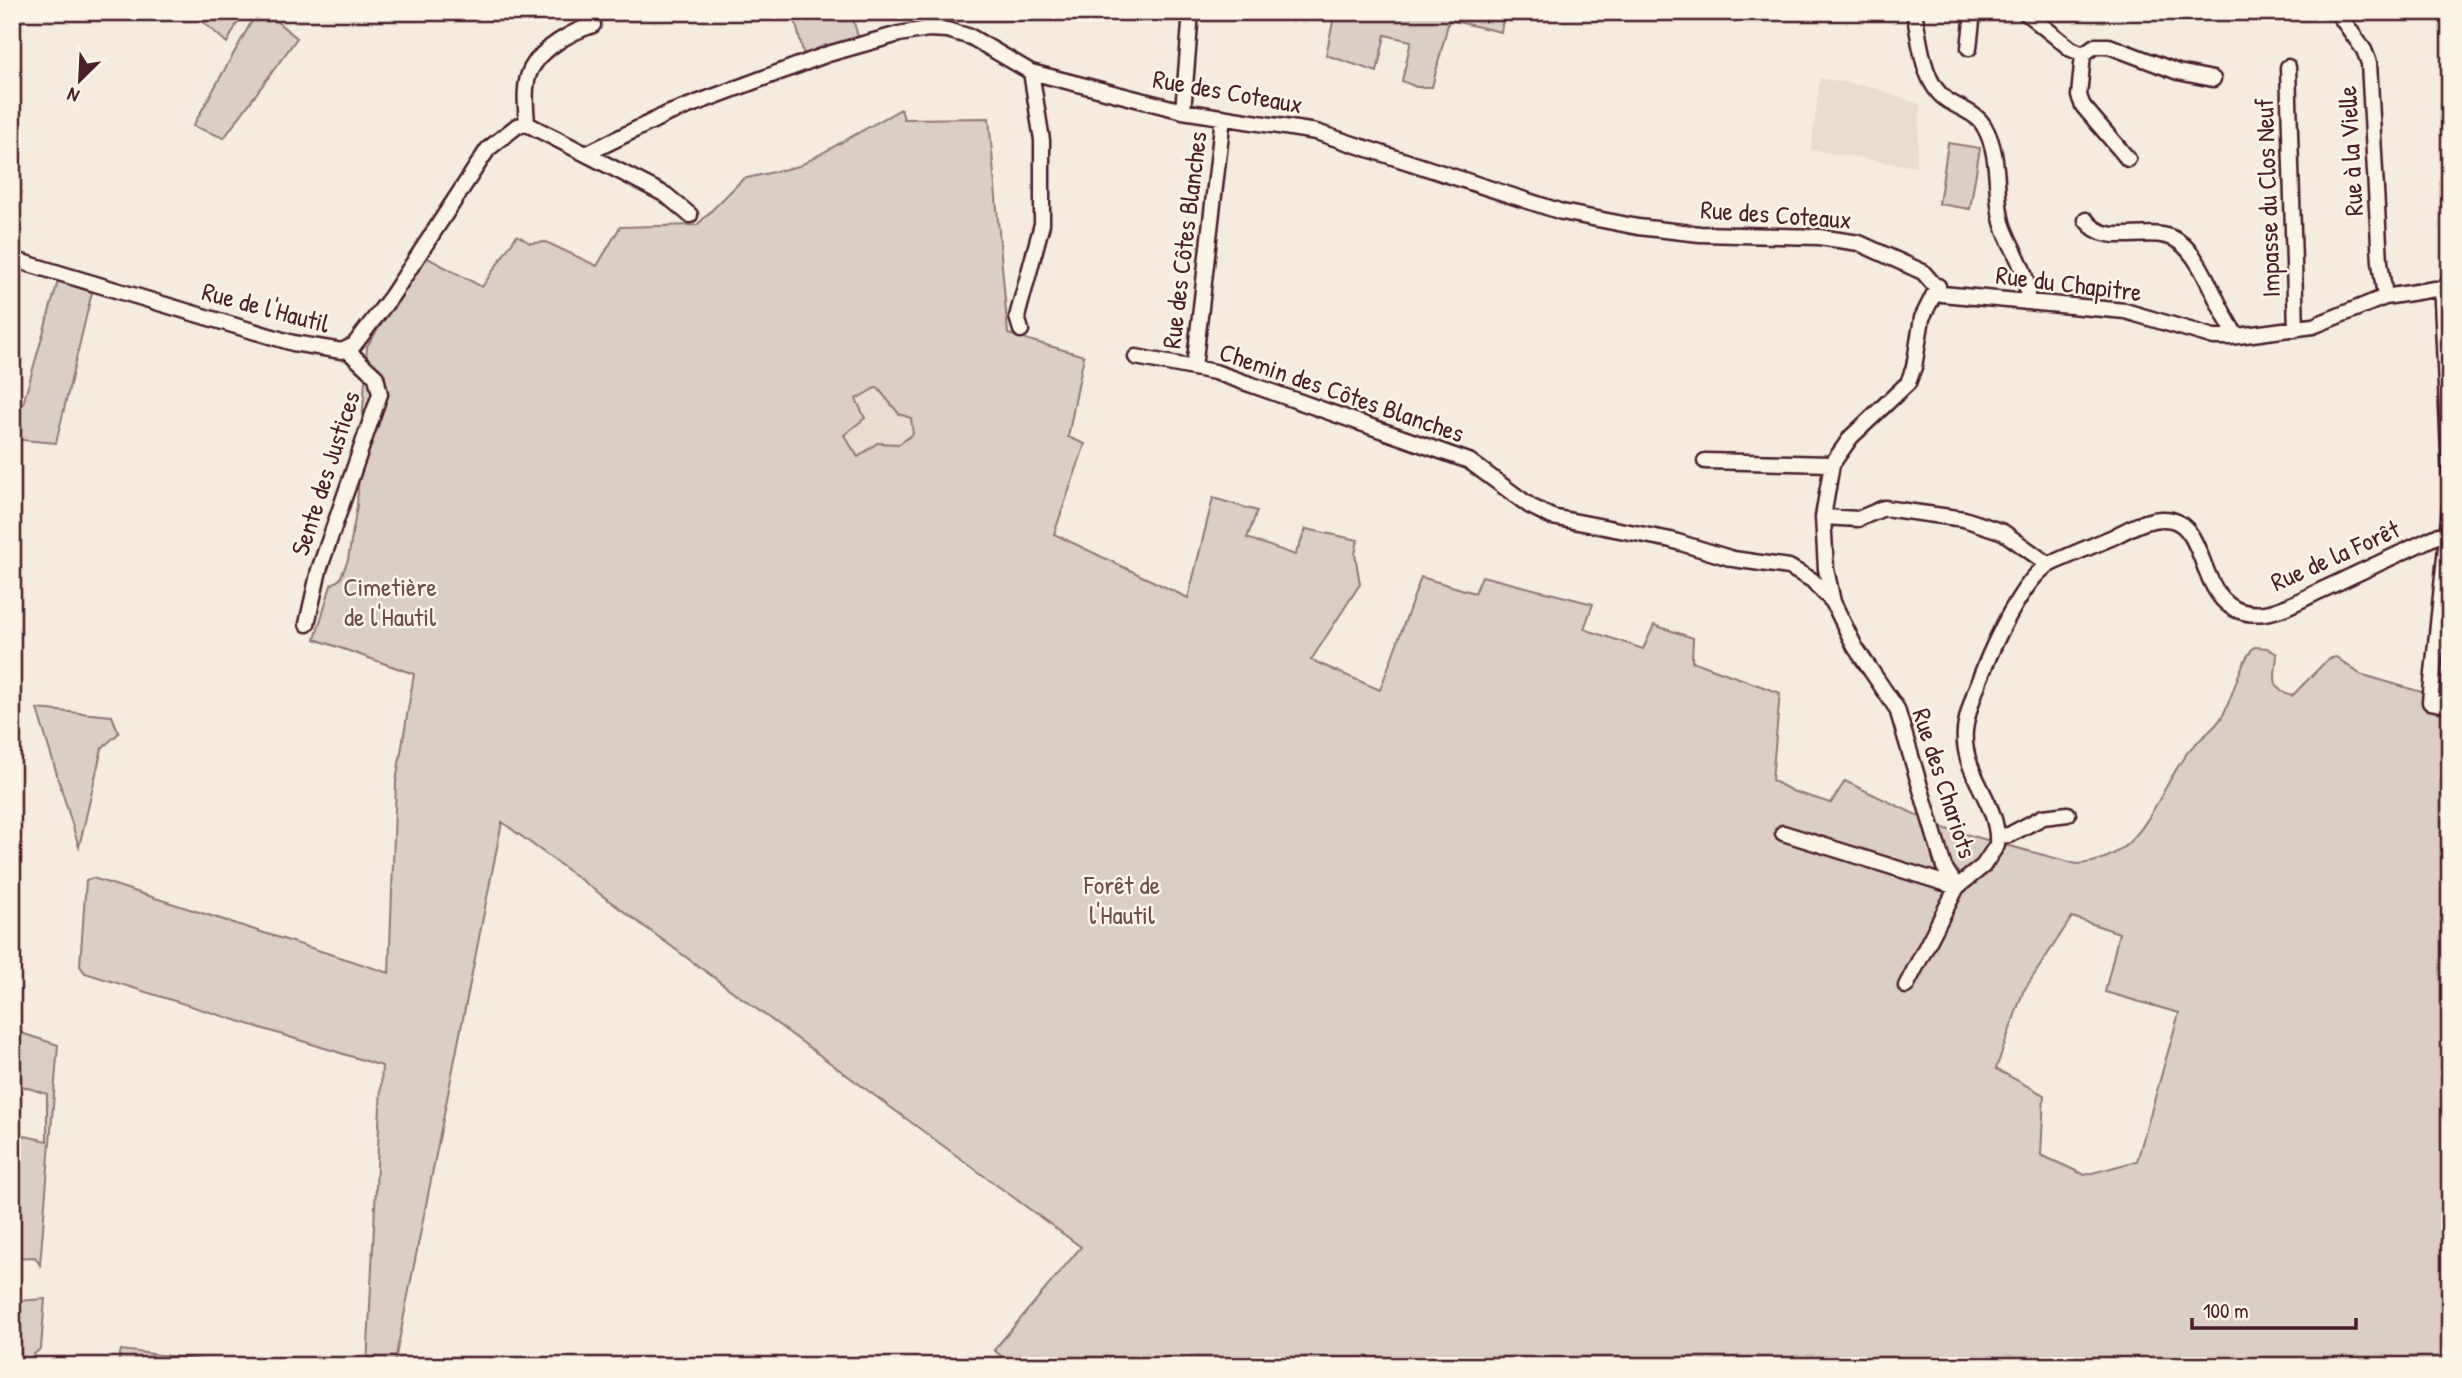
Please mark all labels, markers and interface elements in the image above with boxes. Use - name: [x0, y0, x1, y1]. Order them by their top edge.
- north arrow: [46, 46, 116, 116]
- street label: Rue des Coteaux: [1150, 61, 1306, 121]
- text: N: [63, 82, 83, 109]
- street label: Rue à la Vielle: [2329, 85, 2371, 217]
- street label: Impasse du Clos Neuf: [2246, 97, 2288, 298]
- street label: Rue des Côtes Blanches: [1153, 129, 1215, 351]
- street label: Rue des Coteaux: [1699, 191, 1853, 237]
- street label: Rue du Chapitre: [1994, 257, 2144, 309]
- street label: Rue de l'Hautil: [198, 273, 334, 341]
- street label: Chemin des Côtes Blanches: [1215, 334, 1469, 450]
- street label: Sente des Justices: [282, 386, 368, 560]
- street label: Rue de la Forêt: [2265, 511, 2406, 599]
- park label: Cimetière de l'Hautil: [343, 569, 437, 634]
- street label: Rue des Chariots: [1904, 704, 1986, 862]
- park label: Forêt de l'Hautil: [1083, 867, 1160, 932]
- scale bar: [2192, 1287, 2357, 1331]
- text: 100 m: [2203, 1296, 2249, 1325]

